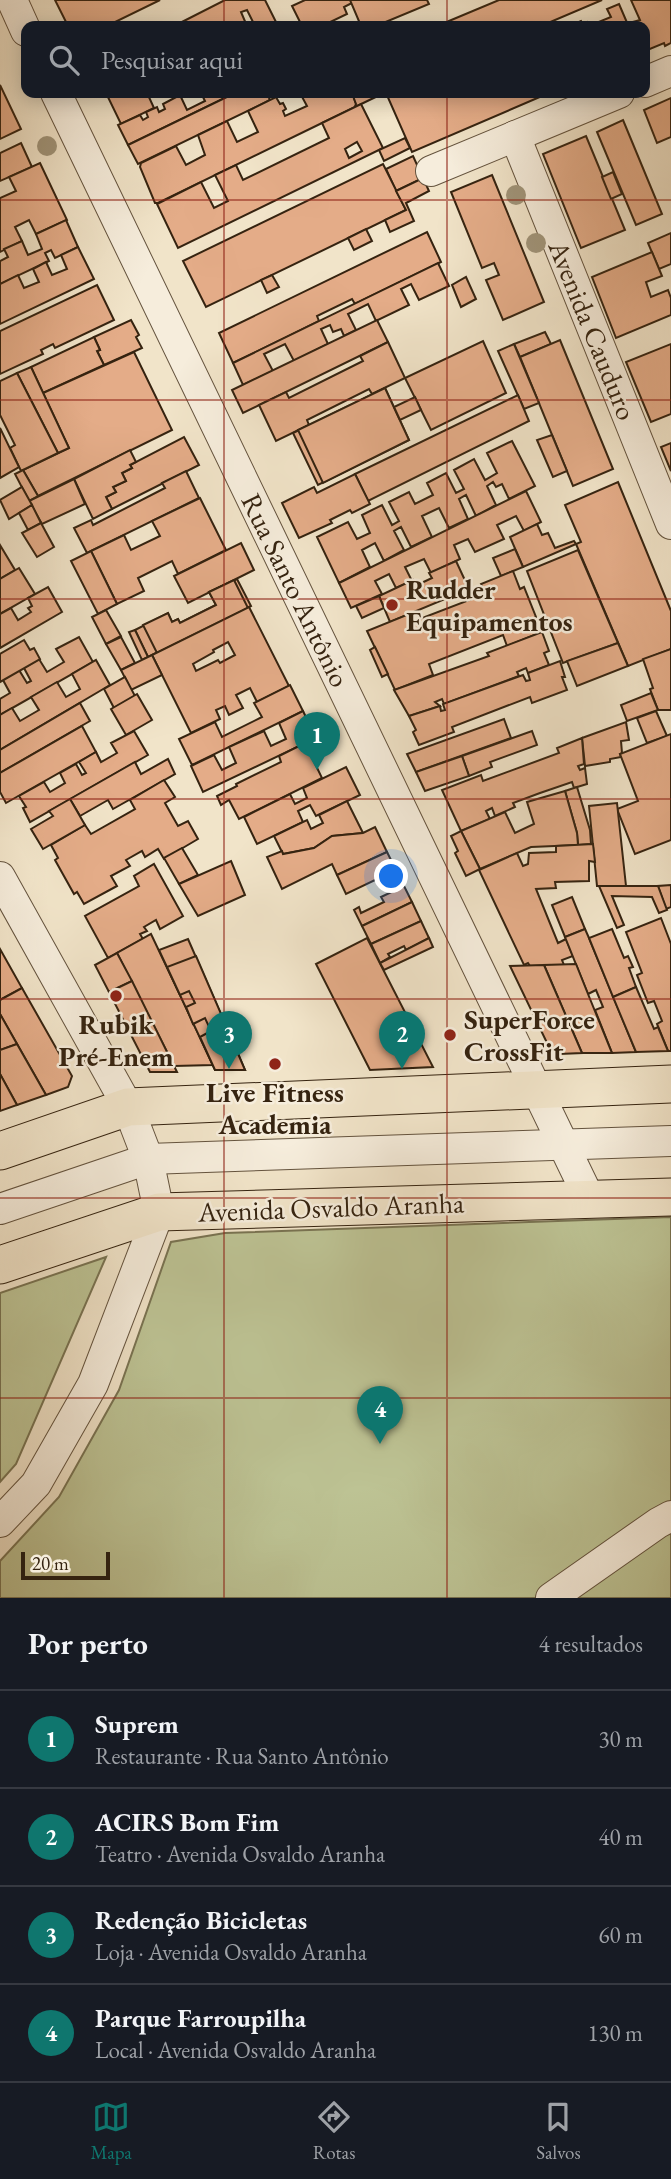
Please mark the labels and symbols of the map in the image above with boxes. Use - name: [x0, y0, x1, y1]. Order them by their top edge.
- street label: Avenida Cauduro: [540, 234, 645, 425]
- street label: Rua Santo Antônio: [234, 487, 358, 693]
- place label: Rudder Equipamentos: [406, 571, 573, 639]
- marker: Rudder Equipamentos: [384, 597, 400, 613]
- pin: 1: [294, 712, 340, 770]
- your location: [374, 859, 408, 893]
- marker: Rubik Pré-Enem: [108, 988, 124, 1004]
- place label: SuperForce CrossFit: [464, 1001, 595, 1069]
- place label: Rubik Pré-Enem: [59, 1006, 174, 1074]
- pin: 3: [206, 1011, 252, 1069]
- pin: 2: [379, 1011, 425, 1069]
- marker: SuperForce CrossFit: [442, 1027, 458, 1043]
- marker: Live Fitness Academia: [267, 1056, 283, 1072]
- place label: Live Fitness Academia: [206, 1074, 344, 1142]
- street label: Avenida Osvaldo Aranha: [196, 1184, 466, 1230]
- pin: 4: [357, 1386, 403, 1444]
- scale bar: [21, 1549, 110, 1581]

